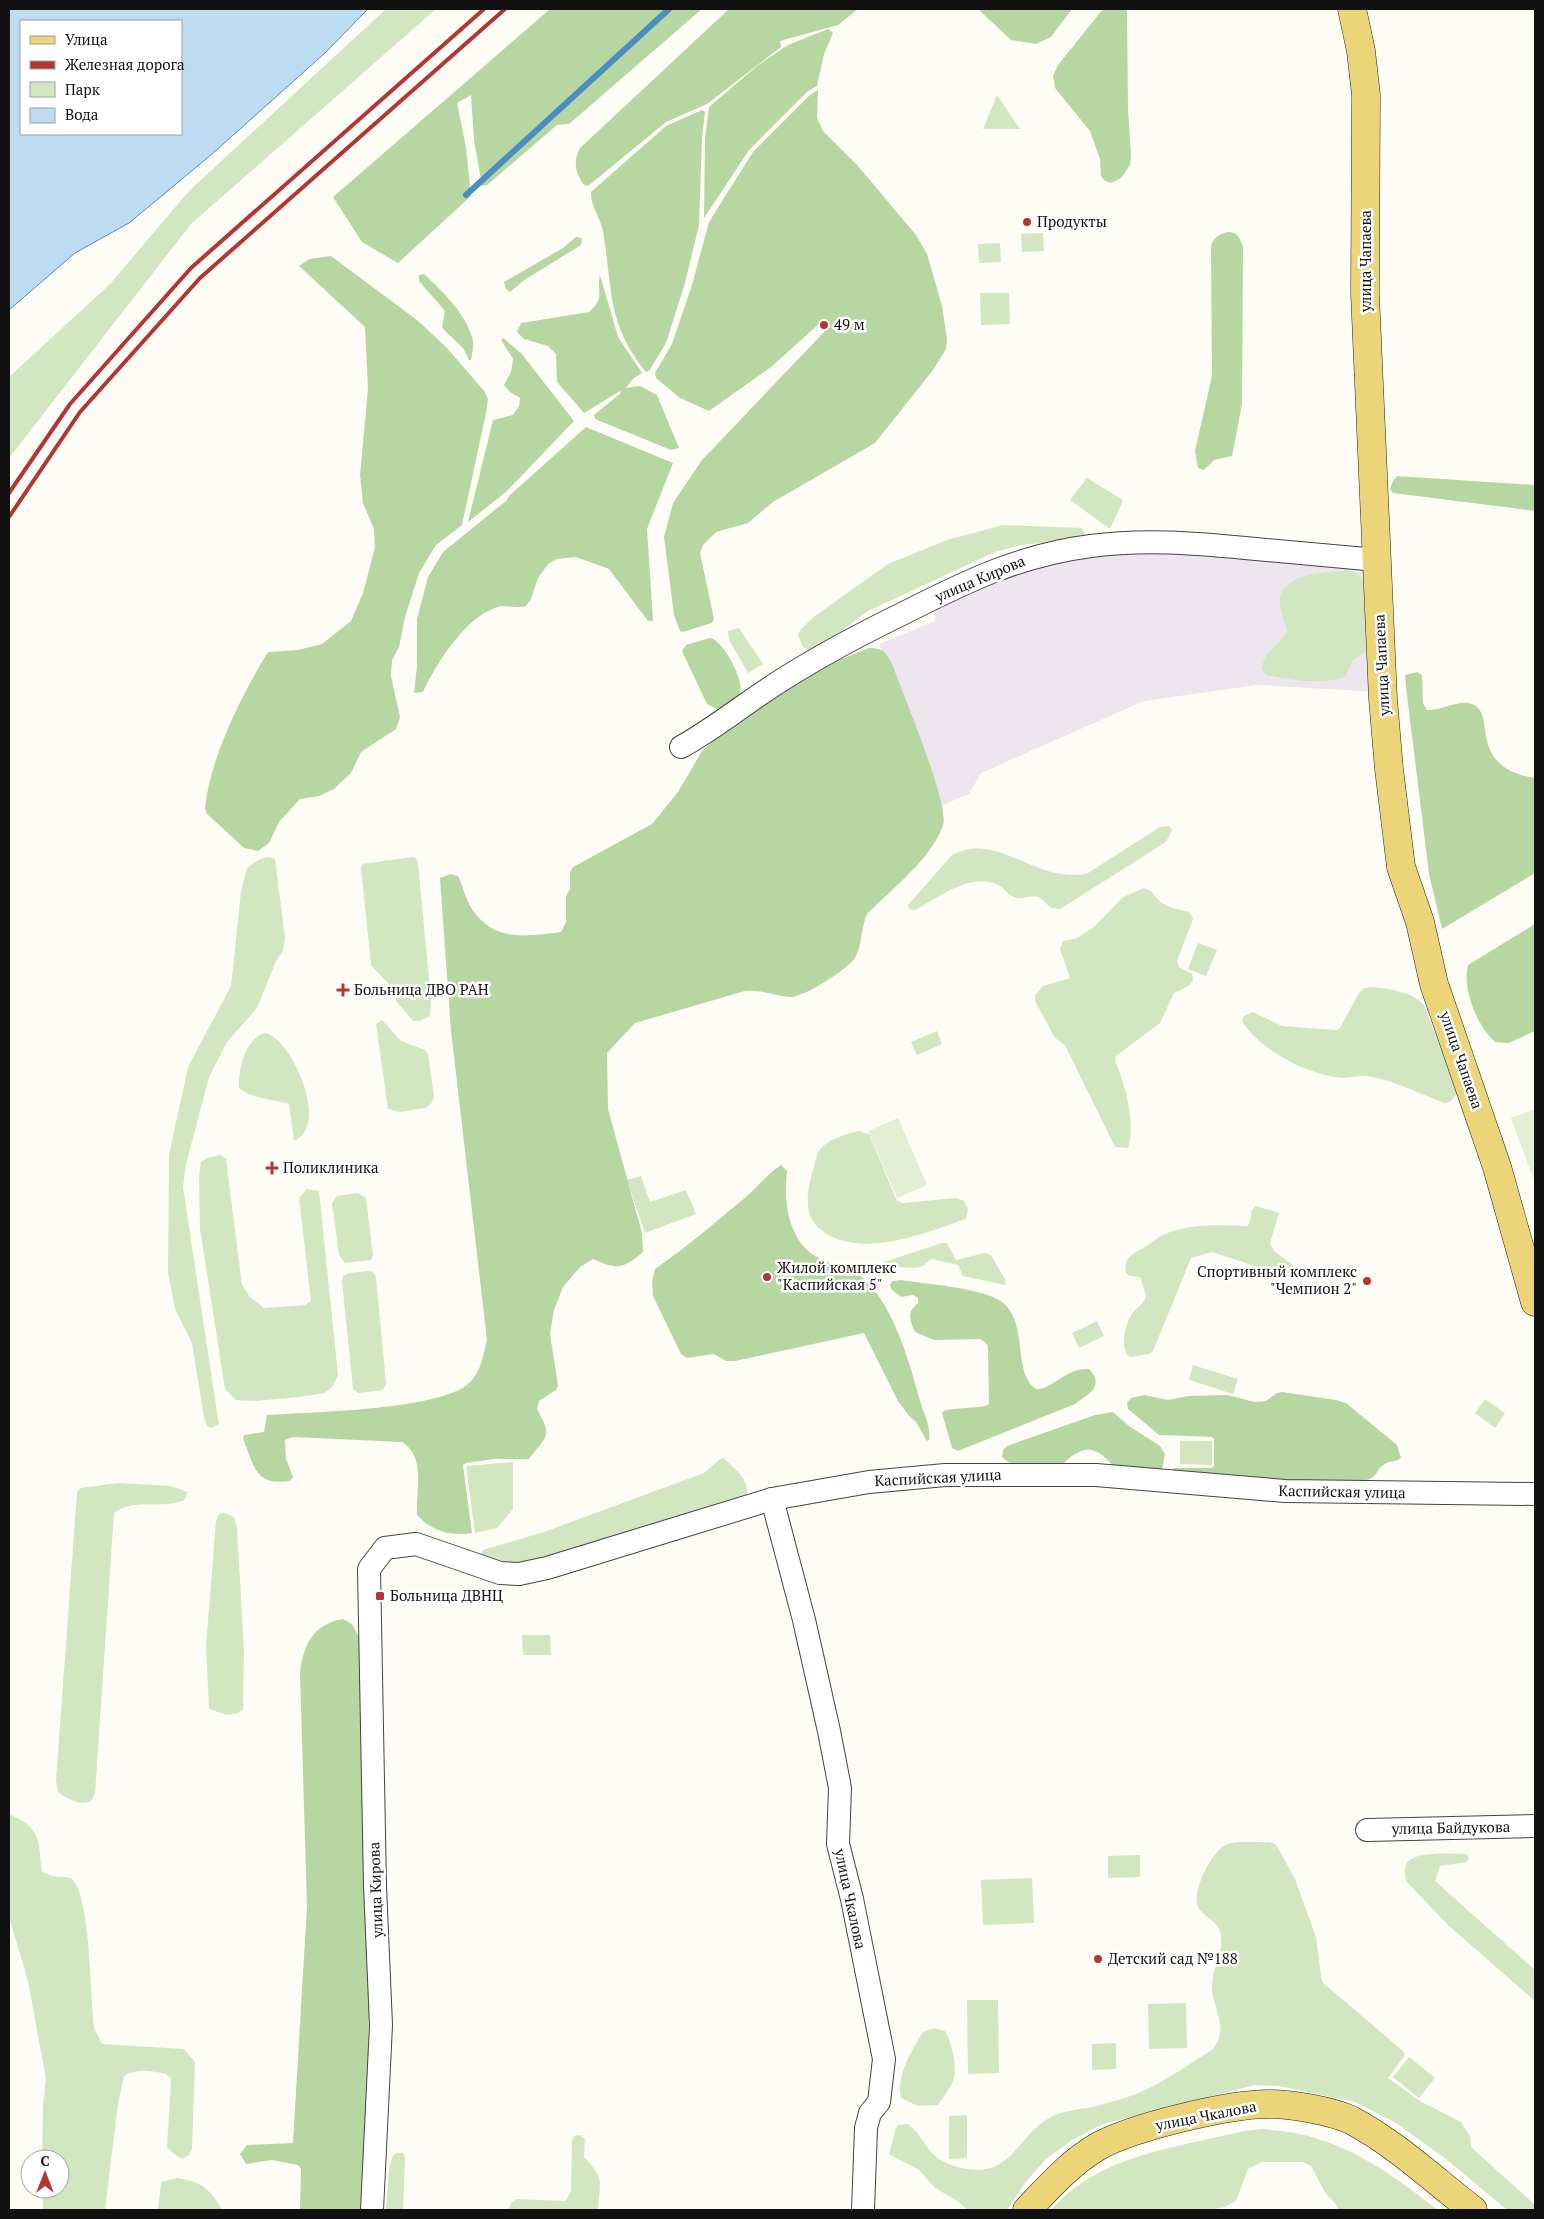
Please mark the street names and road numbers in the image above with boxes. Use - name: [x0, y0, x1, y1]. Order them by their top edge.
- street label: улица Чапаева: [1355, 210, 1375, 313]
- street label: улица Кирова: [931, 550, 1028, 606]
- street label: улица Чапаева: [1368, 613, 1394, 717]
- street label: улица Чапаева: [1436, 1007, 1488, 1111]
- street label: Каспийская улица: [874, 1464, 1003, 1490]
- street label: Каспийская улица: [1278, 1480, 1406, 1502]
- street label: улица Байдукова: [1390, 1816, 1511, 1838]
- street label: улица Кирова: [363, 1841, 387, 1939]
- street label: улица Чкалова: [830, 1846, 871, 1951]
- street label: улица Чкалова: [1153, 2095, 1258, 2135]

